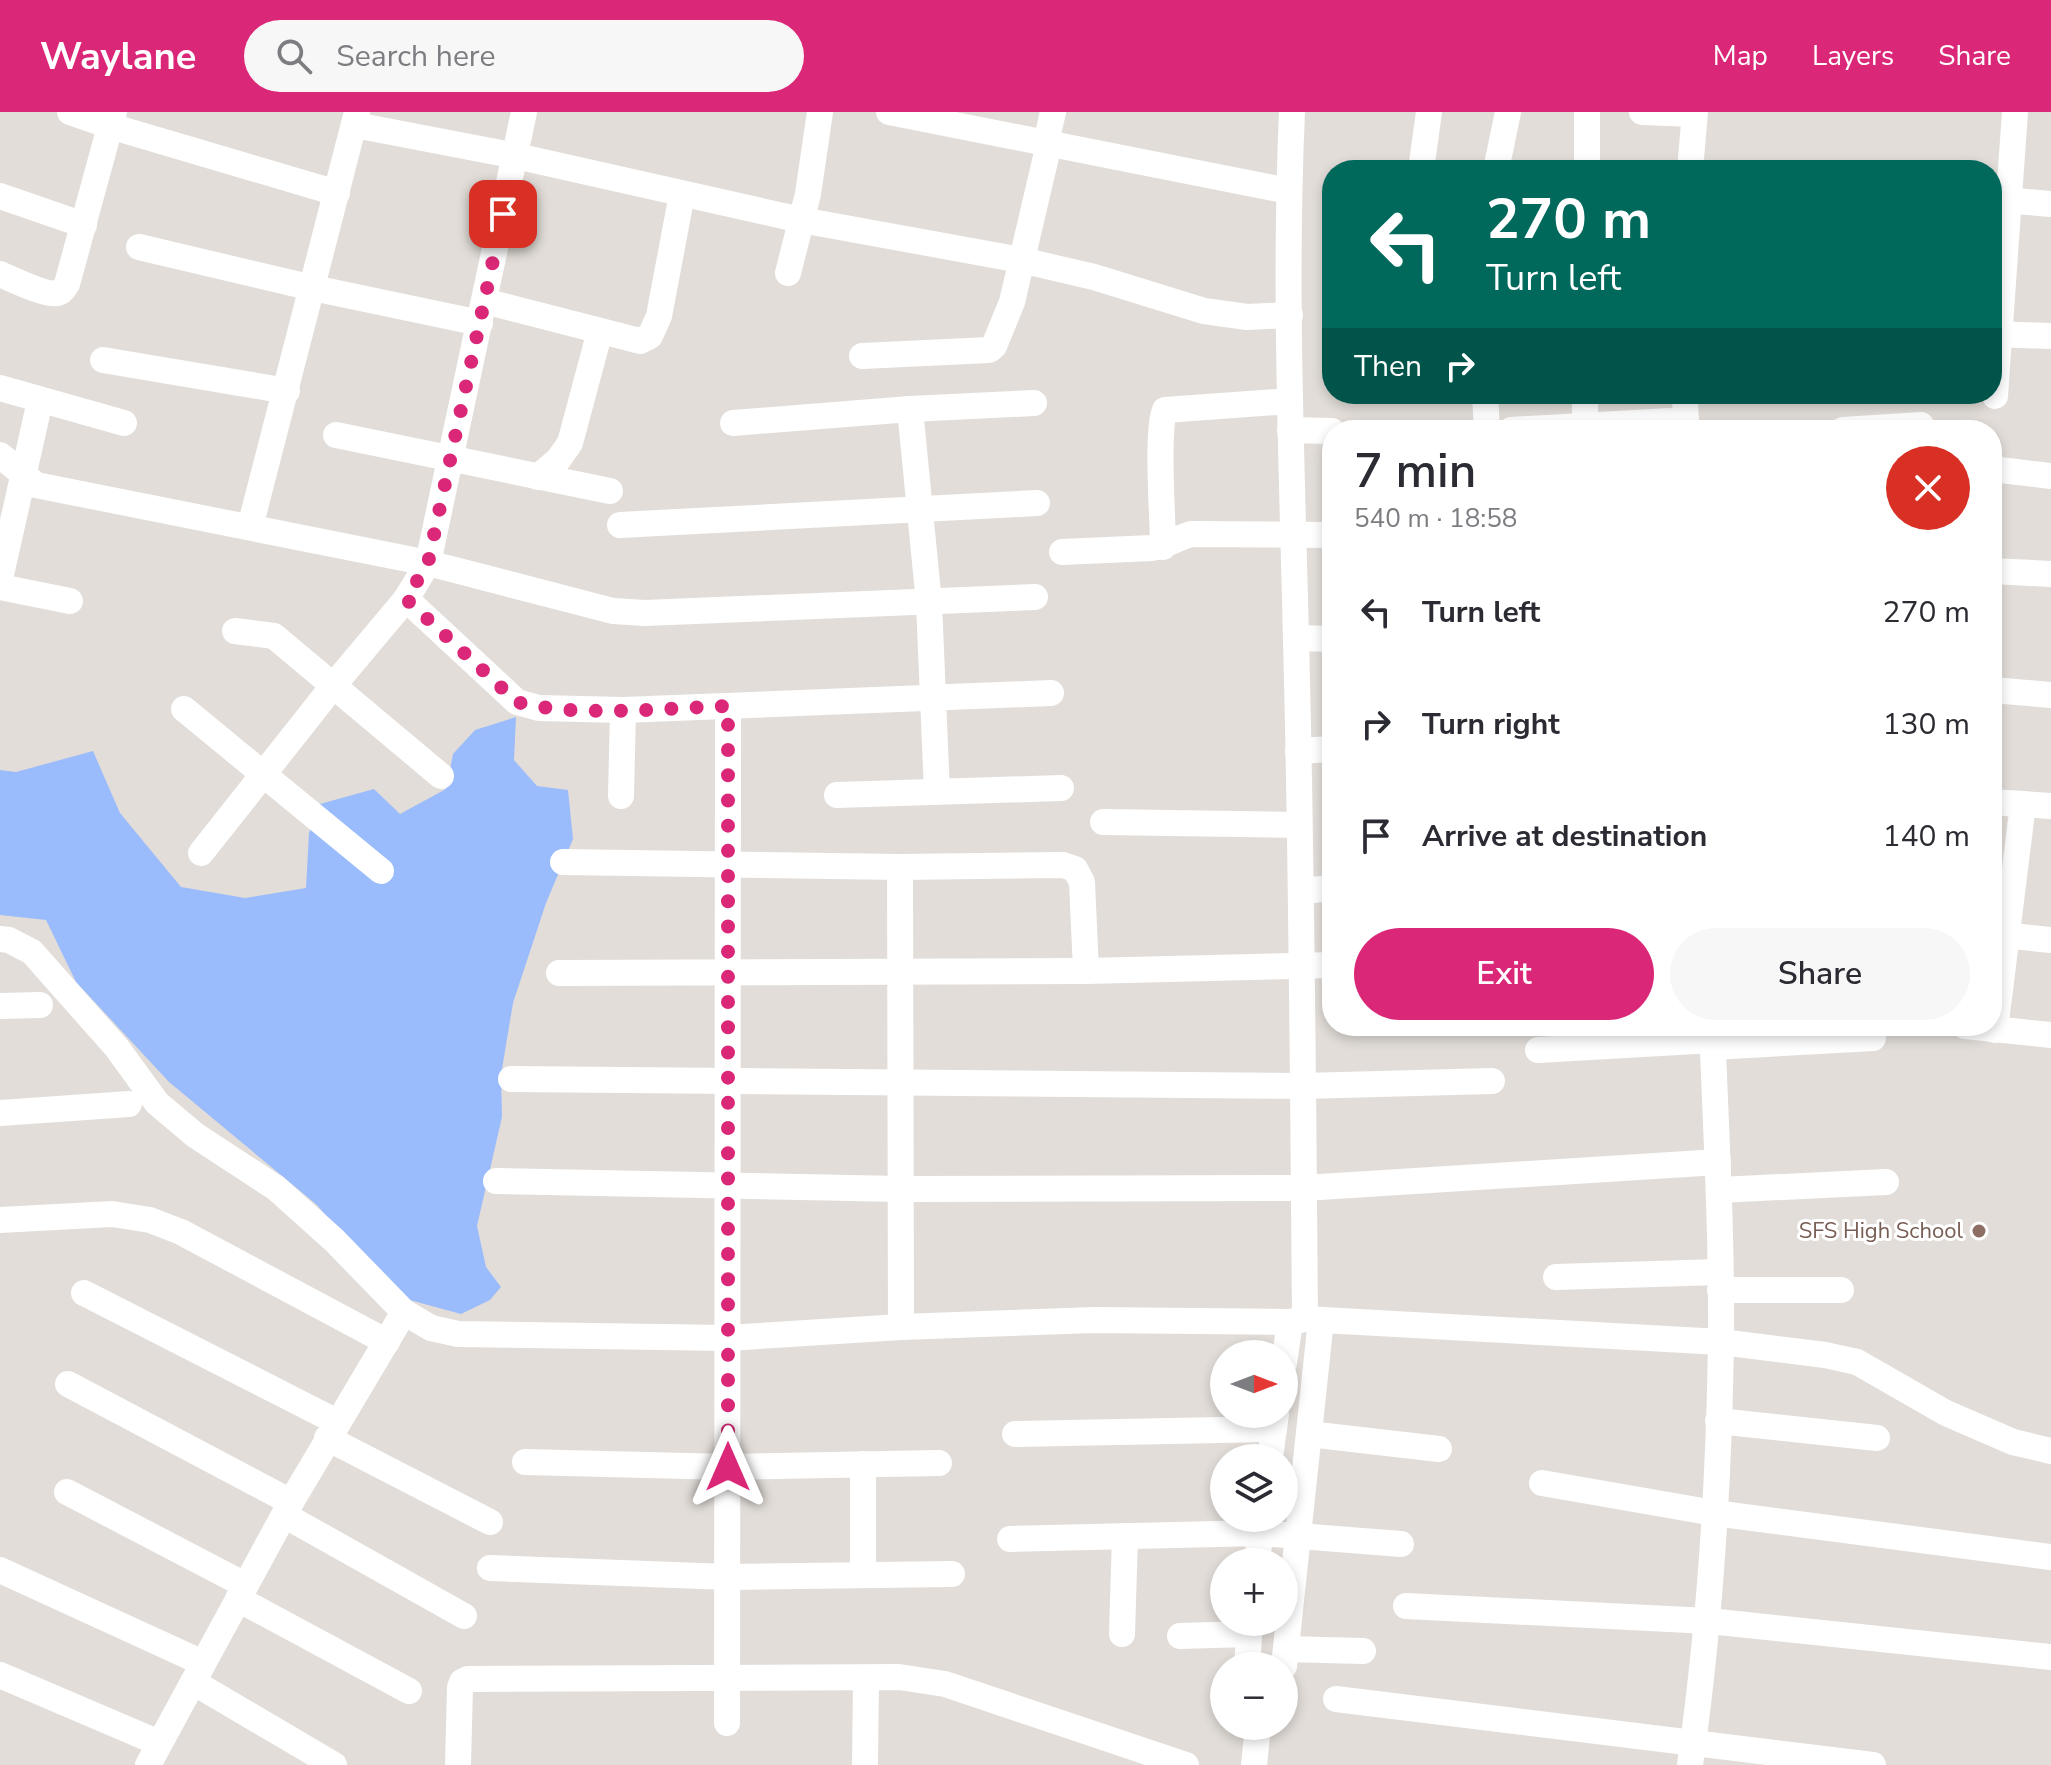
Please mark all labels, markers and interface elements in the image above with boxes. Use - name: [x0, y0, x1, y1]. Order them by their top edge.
- search box: [244, 20, 804, 92]
- text: Waylane: [40, 31, 196, 82]
- icon: search: [272, 34, 316, 78]
- text: Search here: [336, 36, 495, 77]
- text: Map: [1713, 37, 1768, 75]
- text: Layers: [1812, 37, 1894, 75]
- text: Share: [1938, 37, 2011, 75]
- pin: [469, 180, 537, 248]
- text: 270 m: [1486, 181, 1651, 258]
- icon: arrive: [481, 192, 525, 236]
- icon: left: [1354, 192, 1458, 296]
- text: Turn left: [1486, 254, 1621, 303]
- icon: right: [1438, 344, 1482, 388]
- text: Then: [1354, 346, 1422, 387]
- text: 7 min: [1354, 438, 1476, 504]
- button: close: [1886, 446, 1970, 530]
- text: 540 m · 18:58: [1354, 501, 1517, 536]
- icon: left: [1354, 590, 1398, 634]
- text: Turn left: [1422, 592, 1540, 633]
- text: 270 m: [1883, 592, 1970, 633]
- icon: right: [1354, 702, 1398, 746]
- text: Turn right: [1422, 704, 1560, 745]
- text: 130 m: [1883, 704, 1970, 745]
- icon: arrive: [1354, 814, 1398, 858]
- text: Arrive at destination: [1422, 816, 1707, 857]
- text: 140 m: [1883, 816, 1970, 857]
- button: Exit: [1354, 928, 1654, 1020]
- button: Share: [1670, 928, 1970, 1020]
- place label: SFS High School: [1799, 1216, 1963, 1246]
- marker: SFS High School: [1970, 1222, 1988, 1240]
- north arrow: [1210, 1340, 1298, 1428]
- map controls: [1210, 1340, 1298, 1740]
- position arrow: [686, 1425, 770, 1509]
- button: layers: [1210, 1444, 1298, 1532]
- button: +: [1210, 1548, 1298, 1636]
- button: −: [1210, 1652, 1298, 1740]

